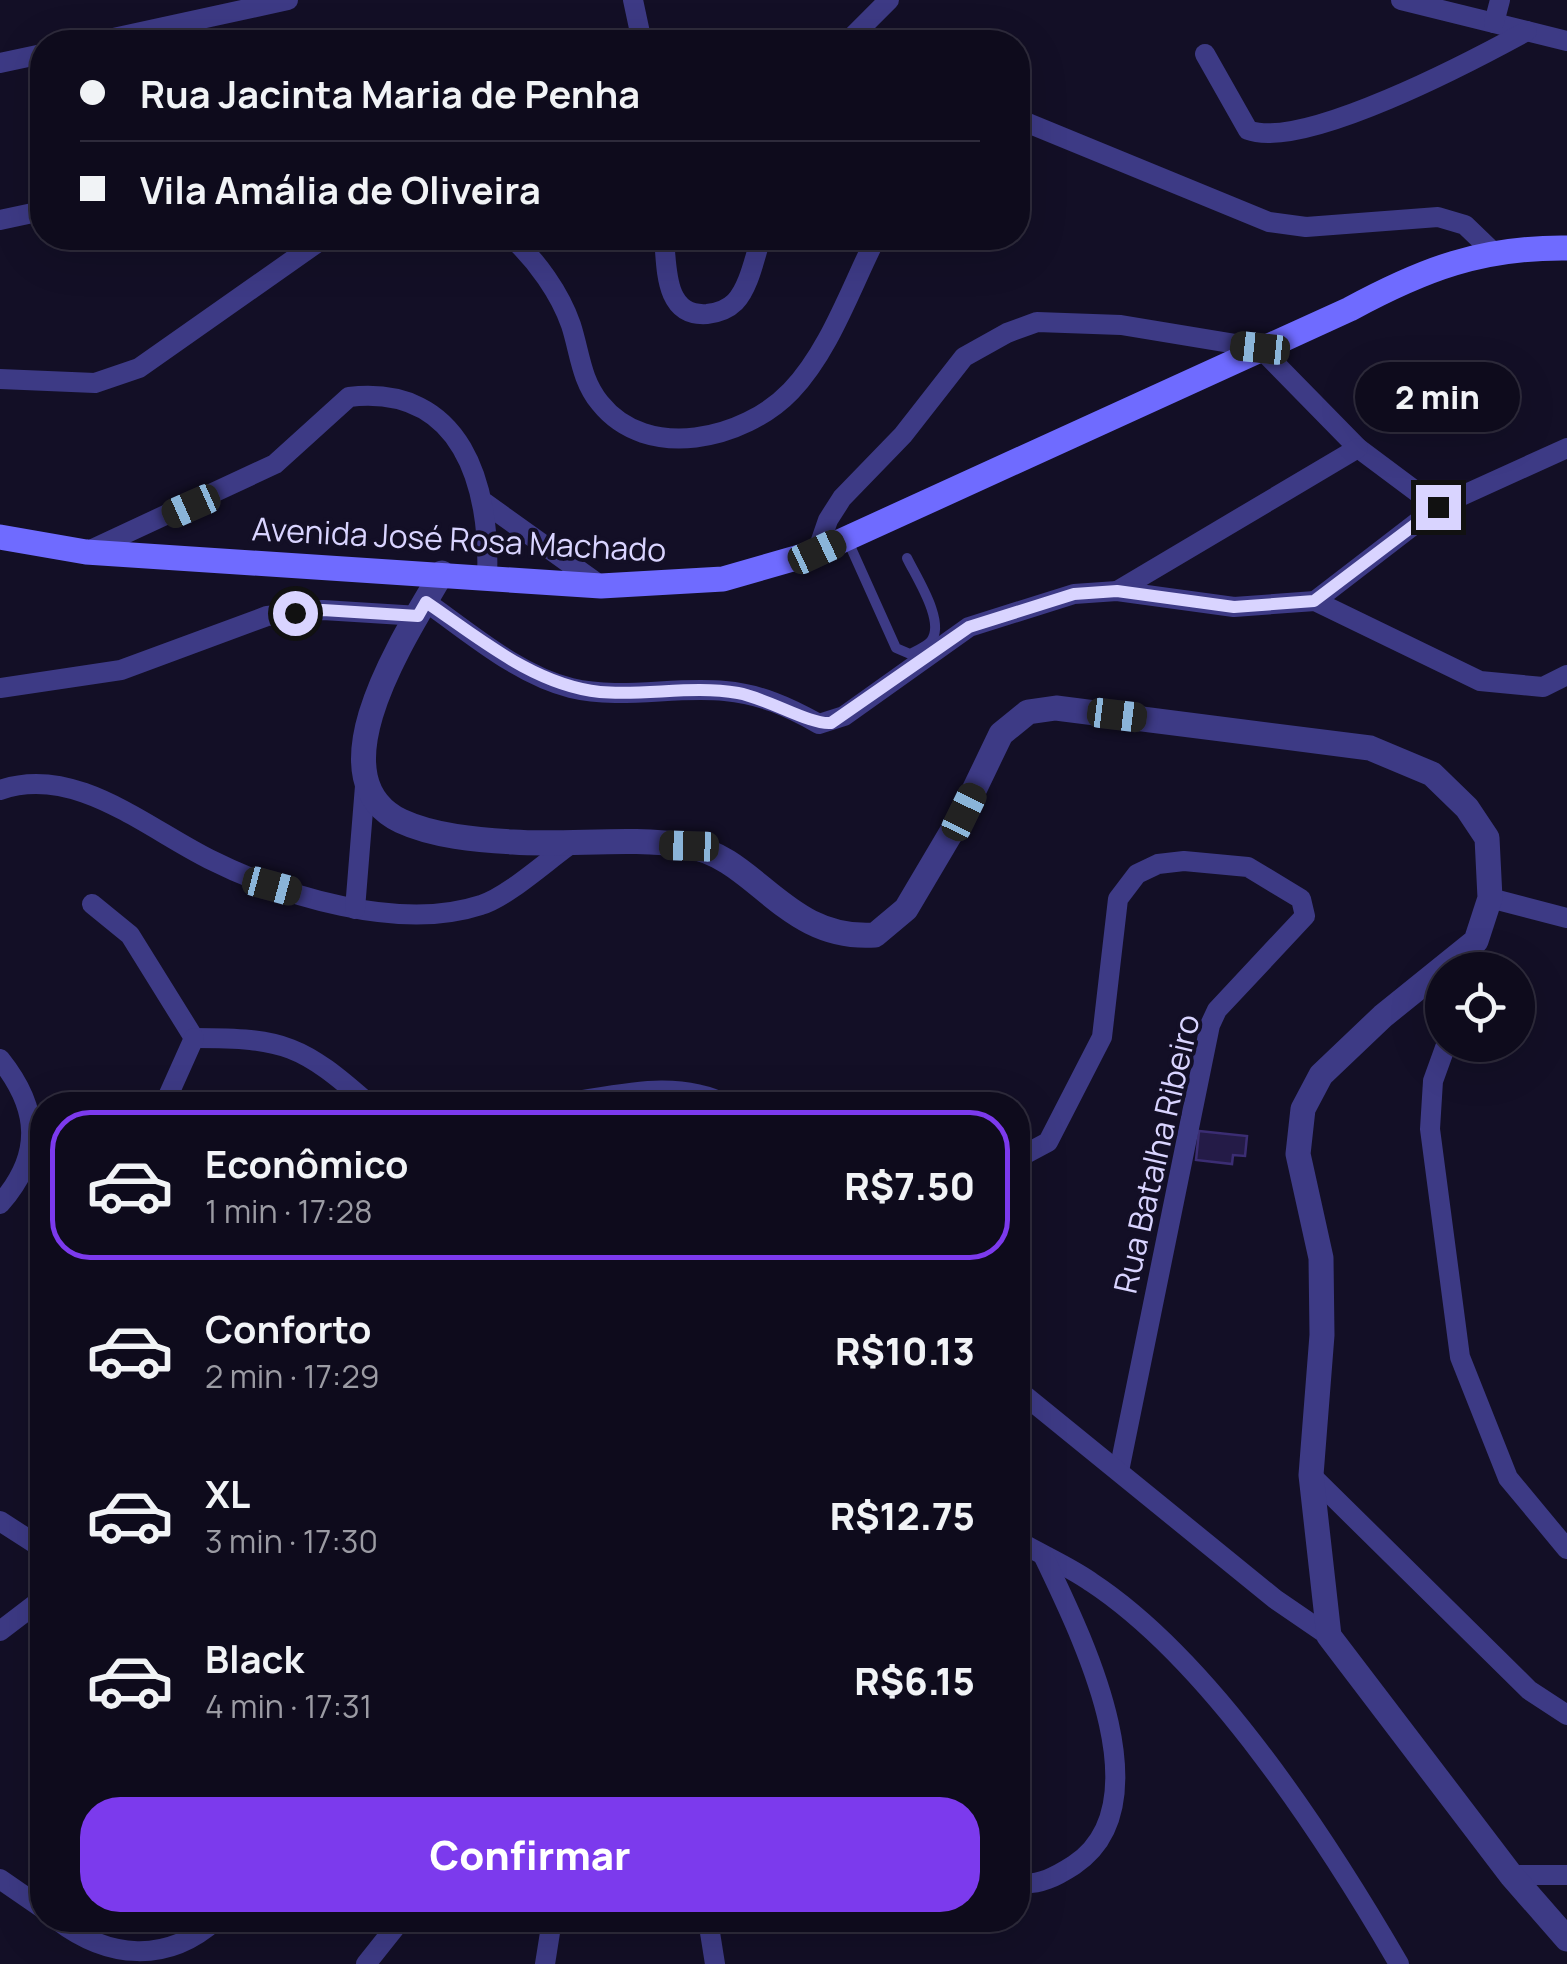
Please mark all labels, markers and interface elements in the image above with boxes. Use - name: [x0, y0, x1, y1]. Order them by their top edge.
- text: Rua Jacinta Maria de Penha: [140, 67, 640, 119]
- text: Vila Amália de Oliveira: [140, 163, 541, 215]
- car: [1229, 330, 1291, 366]
- callout: 2 min: [1356, 362, 1520, 432]
- text: 2 min: [1395, 375, 1480, 419]
- car: [157, 480, 225, 532]
- route end: [1416, 485, 1461, 530]
- street label: Avenida José Rosa Machado: [251, 506, 667, 572]
- car: [783, 526, 851, 578]
- route start: [273, 591, 318, 636]
- car: [1085, 696, 1149, 734]
- car: [937, 778, 991, 846]
- car: [658, 830, 720, 862]
- car: [239, 864, 305, 908]
- map controls: [1425, 952, 1535, 1062]
- button: locate: [1425, 952, 1535, 1062]
- street label: Rua Batalha Ribeiro: [1103, 1010, 1210, 1298]
- text: Econômico: [205, 1137, 409, 1189]
- icon: car: [85, 1140, 175, 1230]
- text: R$7.50: [844, 1159, 975, 1211]
- text: 1 min · 17:28: [205, 1189, 372, 1233]
- text: Conforto: [205, 1302, 371, 1354]
- icon: car: [85, 1305, 175, 1395]
- text: R$10.13: [835, 1324, 975, 1376]
- text: 2 min · 17:29: [205, 1354, 380, 1398]
- text: XL: [205, 1467, 250, 1519]
- icon: car: [85, 1470, 175, 1560]
- text: R$12.75: [830, 1489, 975, 1541]
- text: 3 min · 17:30: [205, 1519, 378, 1563]
- text: Black: [205, 1632, 304, 1684]
- icon: car: [85, 1635, 175, 1725]
- text: R$6.15: [854, 1654, 975, 1706]
- text: 4 min · 17:31: [205, 1684, 372, 1728]
- button: Confirmar: [80, 1797, 980, 1912]

